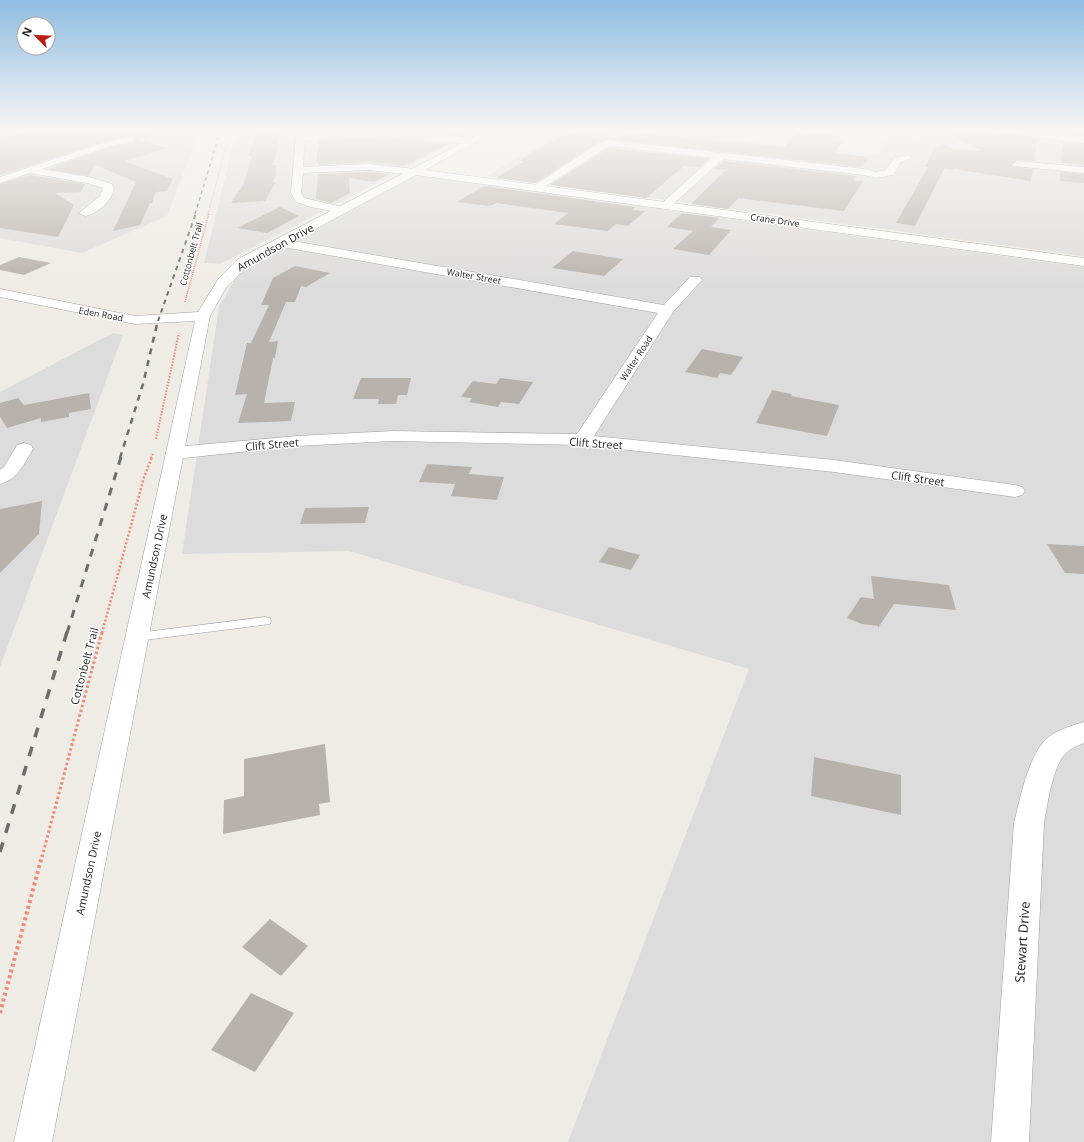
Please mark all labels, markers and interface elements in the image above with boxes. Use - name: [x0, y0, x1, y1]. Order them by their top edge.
- north arrow: [16, 16, 56, 56]
- text: N: [18, 25, 35, 39]
- street label: Crane Drive: [750, 210, 800, 230]
- street label: Amundson Drive: [234, 220, 316, 274]
- street label: Cottonbelt Trail: [176, 221, 206, 287]
- street label: Walter Street: [446, 265, 502, 287]
- street label: Eden Road: [78, 304, 124, 324]
- street label: Walter Road: [617, 333, 655, 383]
- street label: Clift Street: [245, 434, 299, 454]
- street label: Clift Street: [569, 434, 623, 452]
- street label: Clift Street: [890, 467, 946, 489]
- street label: Amundson Drive: [138, 513, 170, 599]
- street label: Cottonbelt Trail: [66, 626, 102, 706]
- street label: Amundson Drive: [72, 830, 104, 916]
- street label: Stewart Drive: [1010, 901, 1034, 983]

